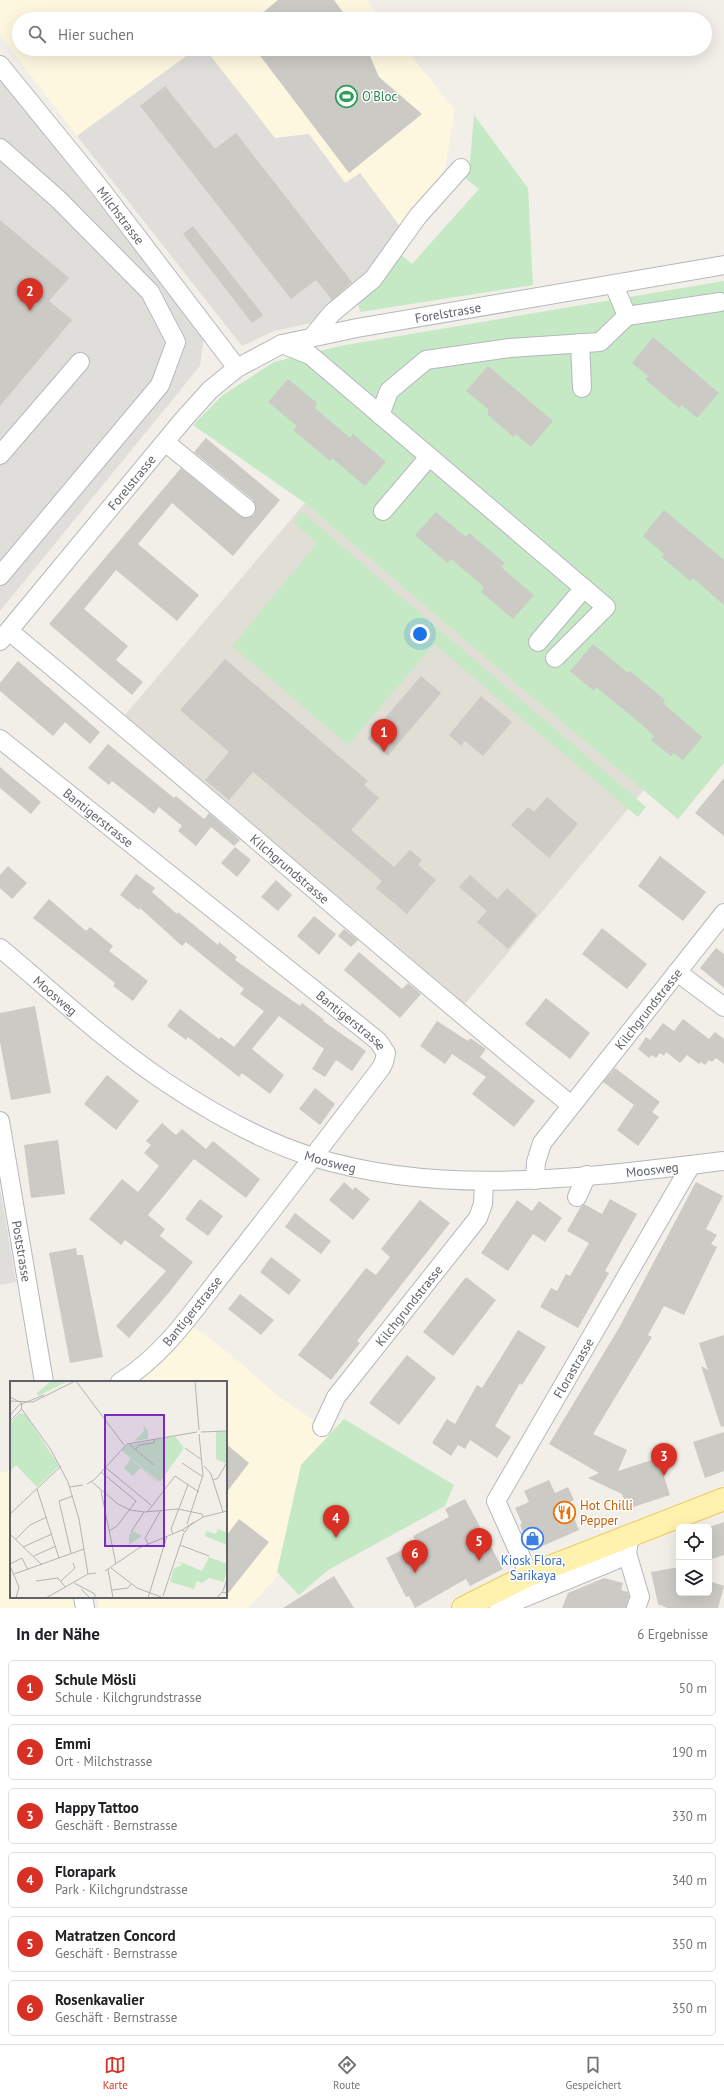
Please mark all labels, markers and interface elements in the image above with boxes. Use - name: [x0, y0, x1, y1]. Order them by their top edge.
- search box: [12, 12, 712, 56]
- icon: search: [26, 23, 48, 45]
- text: Hier suchen: [58, 25, 134, 44]
- sports icon: O'Bloc: [333, 83, 359, 109]
- place label: O'Bloc: [362, 88, 398, 105]
- street label: Milchstrasse: [93, 183, 148, 248]
- pin: 2: [17, 278, 43, 311]
- street label: Forelstrasse: [414, 299, 482, 327]
- street label: Forelstrasse: [104, 451, 160, 514]
- your location: [410, 624, 430, 644]
- pin: 1: [371, 719, 397, 752]
- street label: Bantigerstrasse: [59, 785, 137, 851]
- street label: Kilchgrundstrasse: [246, 830, 333, 908]
- street label: Kilchgrundstrasse: [611, 965, 686, 1053]
- street label: Moosweg: [30, 972, 81, 1019]
- street label: Bantigerstrasse: [313, 987, 390, 1053]
- street label: Moosweg: [302, 1147, 357, 1177]
- street label: Moosweg: [625, 1158, 679, 1181]
- street label: Poststrasse: [8, 1219, 35, 1283]
- street label: Kilchgrundstrasse: [372, 1262, 447, 1350]
- street label: Bantigerstrasse: [159, 1273, 226, 1350]
- street label: Florastrasse: [550, 1335, 598, 1401]
- inset map: [10, 1381, 227, 1598]
- pin: 3: [651, 1443, 677, 1476]
- place label: Hot Chilli Pepper: [580, 1497, 633, 1529]
- restaurant icon: Hot Chilli Pepper: [551, 1499, 577, 1525]
- pin: 4: [323, 1505, 349, 1538]
- map controls: [676, 1524, 712, 1596]
- button: locate: [676, 1524, 712, 1560]
- shop icon: Kiosk Flora, Sarikaya: [520, 1525, 546, 1551]
- pin: 5: [466, 1528, 492, 1561]
- pin: 6: [402, 1540, 428, 1573]
- place label: Kiosk Flora, Sarikaya: [501, 1552, 565, 1584]
- button: layers: [676, 1560, 712, 1596]
- text: In der Nähe: [16, 1623, 100, 1645]
- text: 6 Ergebnisse: [637, 1626, 708, 1643]
- text: Schule Mösli: [55, 1670, 136, 1689]
- text: 1: [26, 1680, 34, 1697]
- text: 50 m: [679, 1680, 707, 1697]
- text: Schule · Kilchgrundstrasse: [55, 1689, 202, 1706]
- text: Emmi: [55, 1734, 91, 1753]
- text: 2: [26, 1744, 34, 1761]
- text: 190 m: [672, 1744, 707, 1761]
- text: Ort · Milchstrasse: [55, 1753, 152, 1770]
- text: Happy Tattoo: [55, 1798, 139, 1817]
- text: 3: [26, 1808, 34, 1825]
- text: 330 m: [672, 1808, 707, 1825]
- text: Geschäft · Bernstrasse: [55, 1817, 177, 1834]
- text: Florapark: [55, 1862, 116, 1881]
- text: 4: [26, 1872, 34, 1889]
- text: 340 m: [672, 1872, 707, 1889]
- text: Park · Kilchgrundstrasse: [55, 1881, 188, 1898]
- text: Matratzen Concord: [55, 1926, 175, 1945]
- text: 5: [26, 1936, 34, 1953]
- text: 350 m: [672, 1936, 707, 1953]
- text: Geschäft · Bernstrasse: [55, 1945, 177, 1962]
- text: Rosenkavalier: [55, 1990, 144, 2009]
- text: 6: [26, 2000, 34, 2017]
- text: 350 m: [672, 2000, 707, 2017]
- text: Geschäft · Bernstrasse: [55, 2009, 177, 2026]
- tab: Karte: [103, 2054, 128, 2092]
- tab: Route: [333, 2054, 360, 2092]
- tab: Gespeichert: [565, 2054, 621, 2092]

